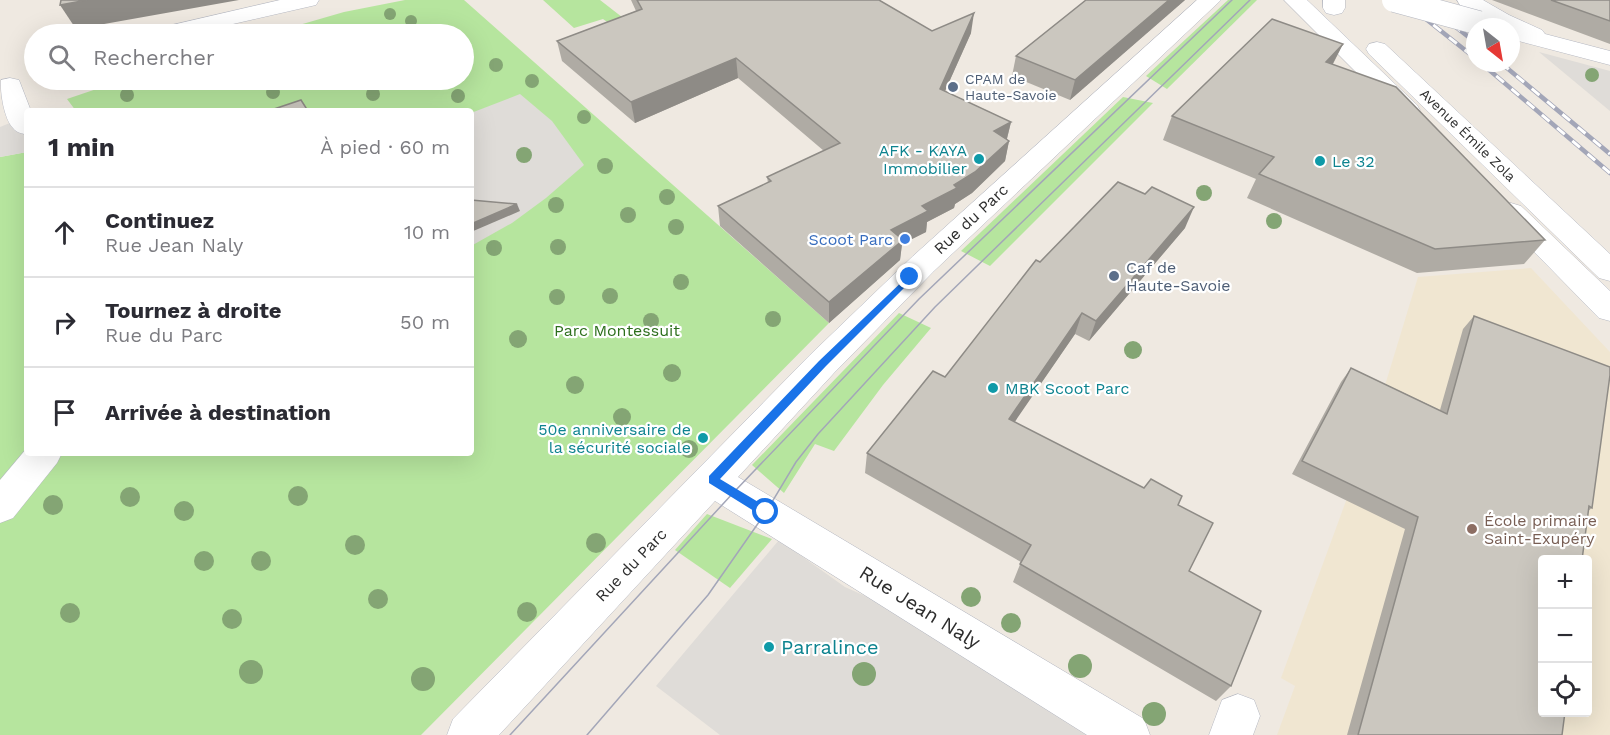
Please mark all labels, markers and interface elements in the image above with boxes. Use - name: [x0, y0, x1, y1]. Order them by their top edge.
- north arrow: [1466, 18, 1520, 72]
- search box: [24, 24, 474, 90]
- icon: search: [45, 41, 78, 74]
- text: Rechercher: [93, 45, 215, 70]
- place label: CPAM de Haute-Savoie: [965, 71, 1057, 103]
- marker: CPAM de Haute-Savoie: [946, 80, 960, 94]
- street label: Avenue Émile Zola: [1417, 85, 1519, 185]
- text: 1 min: [48, 132, 115, 162]
- text: À pied · 60 m: [320, 135, 450, 159]
- place label: AFK - KAYA Immobilier: [879, 141, 967, 178]
- marker: AFK - KAYA Immobilier: [972, 152, 986, 166]
- place label: Le 32: [1332, 152, 1375, 171]
- marker: Le 32: [1313, 154, 1327, 168]
- street label: Rue du Parc: [930, 180, 1012, 258]
- text: Continuez: [105, 208, 214, 233]
- icon: ahead: [48, 216, 81, 249]
- text: 10 m: [404, 220, 450, 244]
- place label: Scoot Parc: [809, 230, 893, 249]
- marker: Scoot Parc: [898, 232, 912, 246]
- text: Rue Jean Naly: [105, 233, 243, 257]
- place label: Caf de Haute-Savoie: [1126, 258, 1231, 295]
- route end: [896, 263, 922, 289]
- marker: Caf de Haute-Savoie: [1107, 269, 1121, 283]
- text: Tournez à droite: [105, 298, 282, 323]
- icon: right: [48, 306, 81, 339]
- text: 50 m: [400, 310, 450, 334]
- park label: Parc Montessuit: [554, 321, 680, 340]
- text: Rue du Parc: [105, 323, 223, 347]
- place label: MBK Scoot Parc: [1005, 379, 1129, 398]
- marker: MBK Scoot Parc: [986, 381, 1000, 395]
- icon: arrive: [48, 396, 81, 429]
- text: Arrivée à destination: [105, 400, 331, 425]
- place label: 50e anniversaire de la sécurité sociale: [538, 420, 691, 457]
- marker: 50e anniversaire de la sécurité sociale: [696, 431, 710, 445]
- route start: [752, 498, 778, 524]
- place label: École primaire Saint-Exupéry: [1484, 511, 1597, 548]
- marker: École primaire Saint-Exupéry: [1465, 522, 1479, 536]
- street label: Rue du Parc: [591, 524, 671, 606]
- map controls: [1538, 555, 1592, 717]
- button: +: [1538, 555, 1592, 609]
- street label: Rue Jean Naly: [855, 560, 986, 654]
- button: −: [1538, 609, 1592, 663]
- place label: Parralince: [781, 635, 878, 659]
- marker: Parralince: [762, 640, 776, 654]
- button: locate: [1538, 663, 1592, 717]

